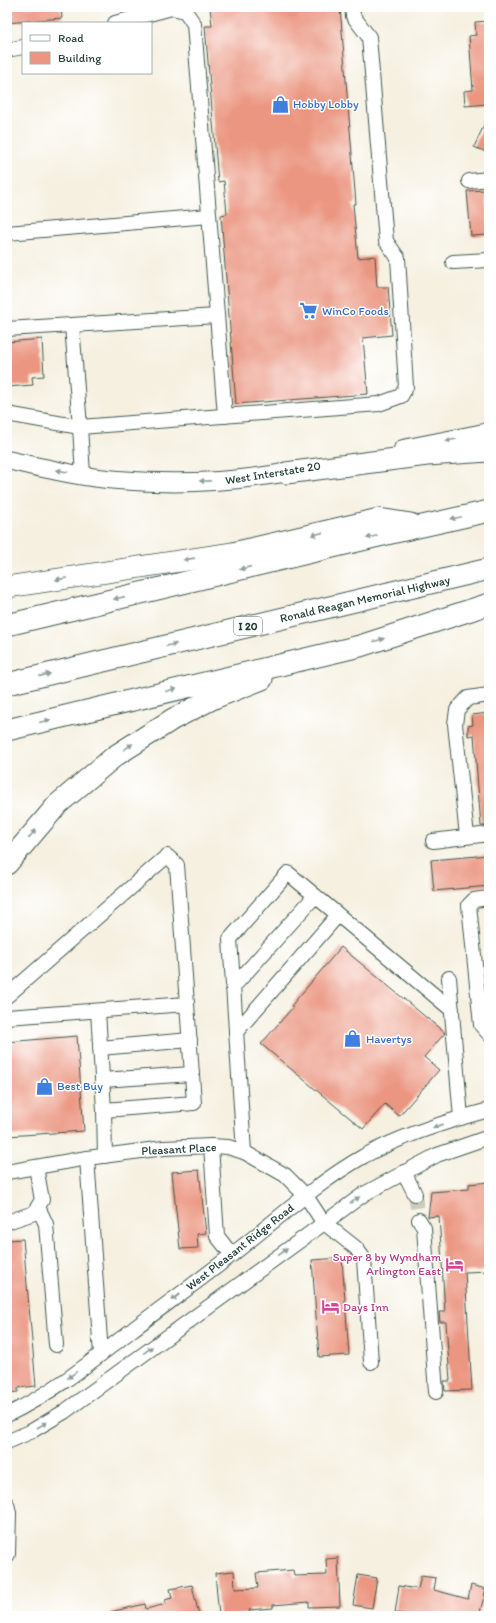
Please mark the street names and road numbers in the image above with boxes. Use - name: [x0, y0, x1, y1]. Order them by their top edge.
- street label: West Interstate 20: [224, 459, 322, 487]
- street label: Ronald Reagan Memorial Highway: [278, 572, 452, 625]
- road number: I 20: [234, 617, 262, 635]
- street label: Pleasant Place: [141, 1140, 217, 1158]
- street label: West Pleasant Ridge Road: [183, 1200, 297, 1293]

